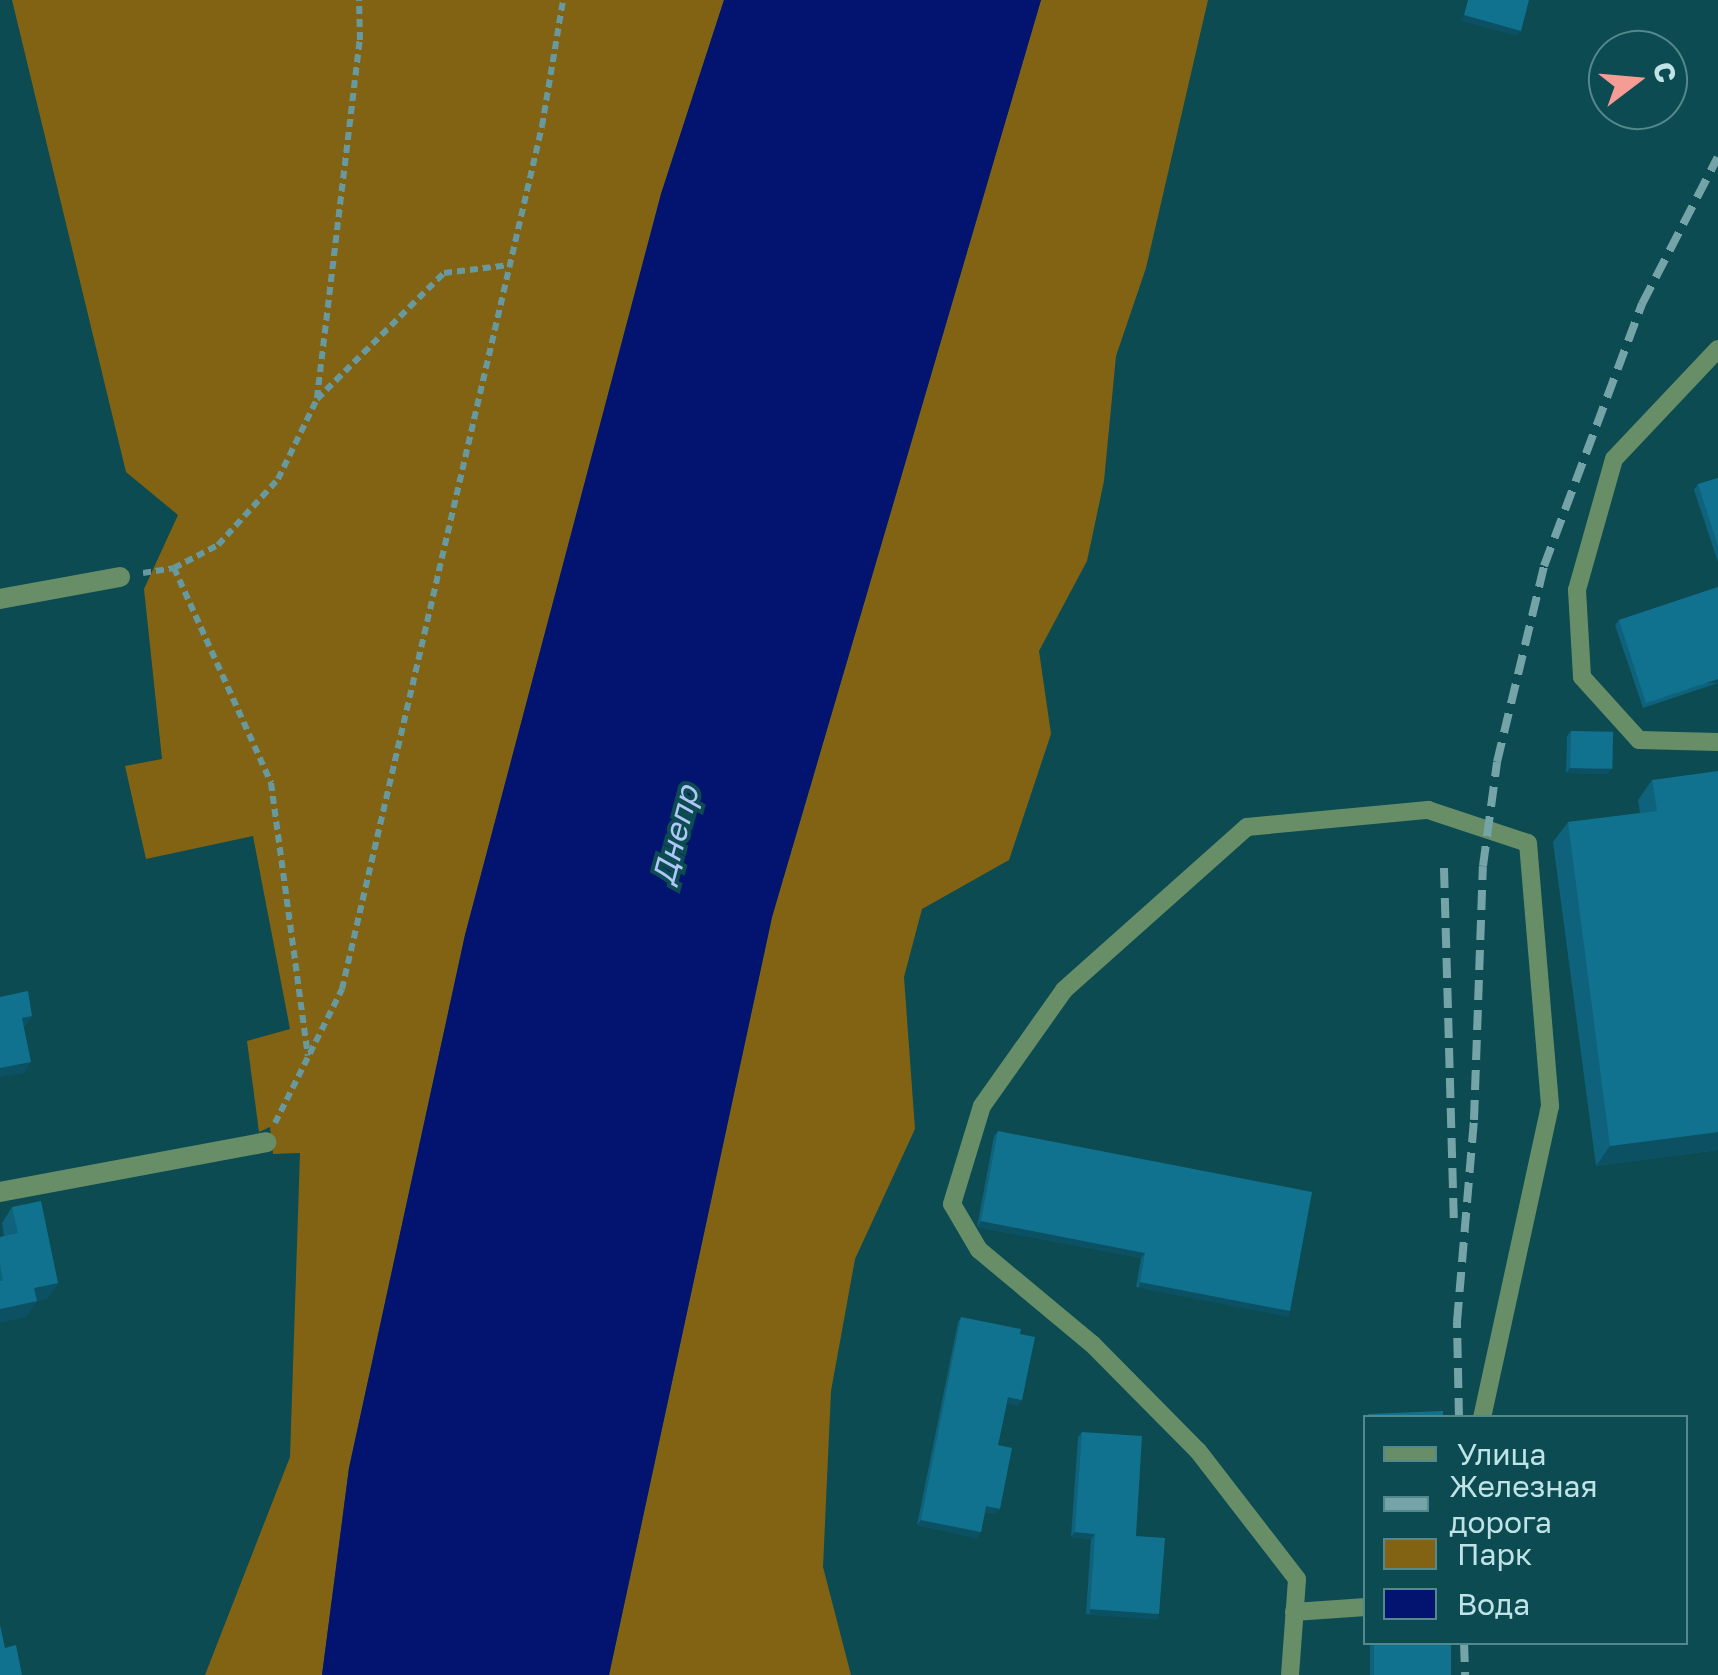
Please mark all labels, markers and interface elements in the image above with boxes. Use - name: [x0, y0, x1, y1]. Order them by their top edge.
- north arrow: [1588, 30, 1688, 130]
- text: С: [1647, 58, 1684, 86]
- water label: Днепр: [643, 782, 707, 888]
- legend: [1363, 1415, 1688, 1645]
- text: Улица: [1457, 1436, 1546, 1472]
- text: Железная дорога: [1449, 1468, 1598, 1540]
- text: Парк: [1457, 1536, 1532, 1572]
- text: Вода: [1457, 1586, 1530, 1622]

